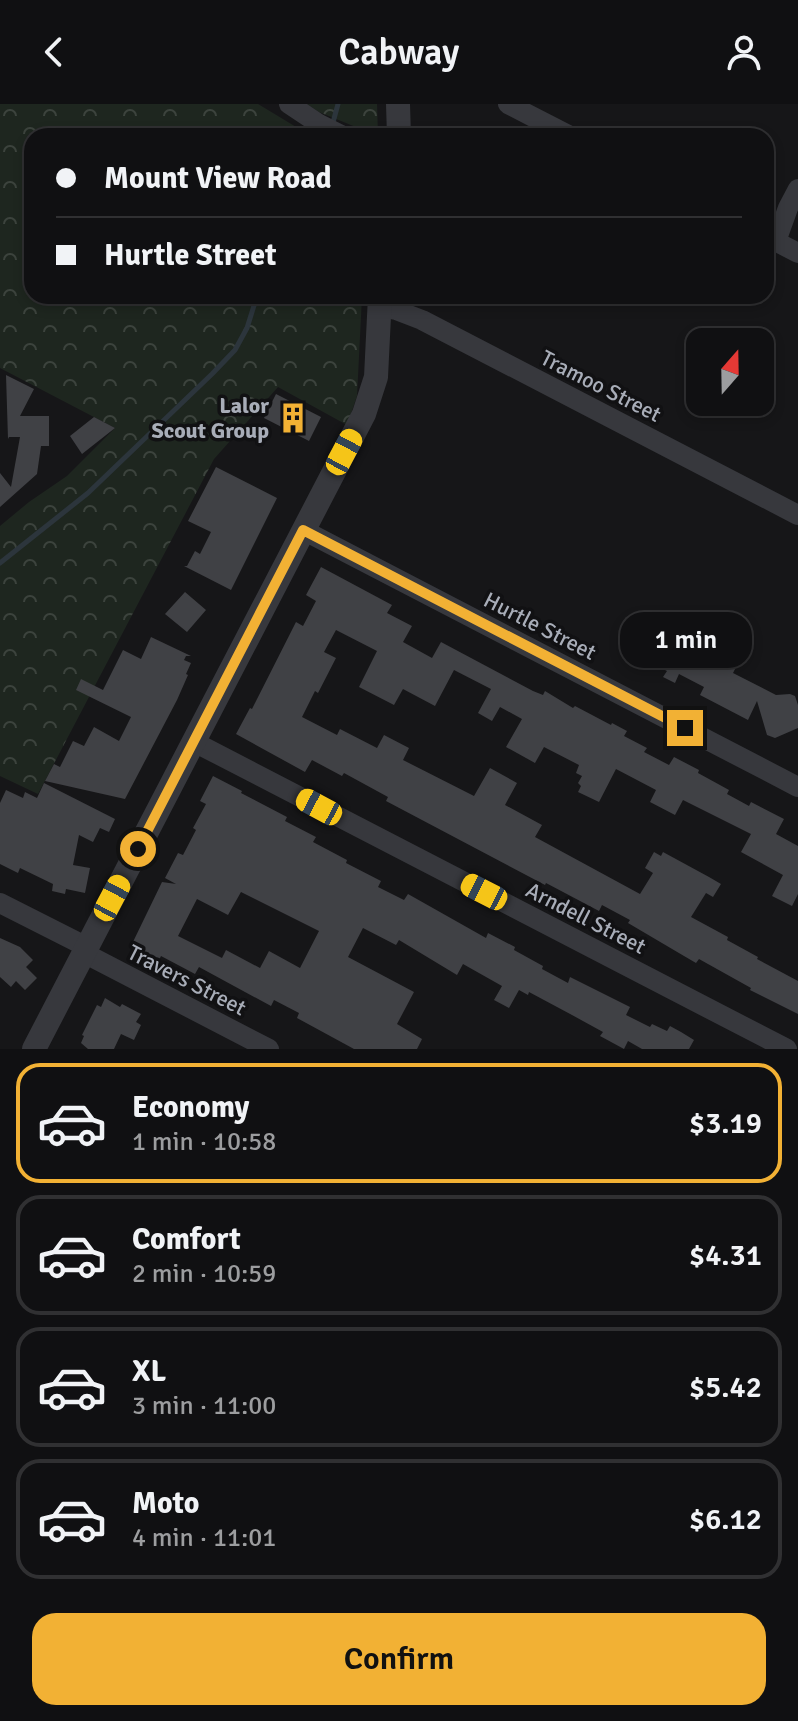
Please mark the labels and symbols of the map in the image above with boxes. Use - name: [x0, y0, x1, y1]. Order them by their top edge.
- north arrow: [686, 328, 774, 416]
- street label: Tramoo Street: [536, 344, 666, 428]
- place label: Lalor Scout Group: [152, 392, 269, 444]
- building icon: Lalor Scout Group: [276, 401, 310, 435]
- car: [322, 425, 366, 479]
- street label: Hurtle Street: [479, 586, 601, 666]
- callout: 1 min: [619, 612, 751, 668]
- route end: [667, 710, 703, 746]
- car: [292, 785, 346, 829]
- route start: [120, 831, 156, 867]
- car: [457, 870, 511, 914]
- car: [90, 871, 134, 925]
- street label: Arndell Street: [521, 876, 651, 960]
- street label: Travers Street: [123, 939, 251, 1021]

